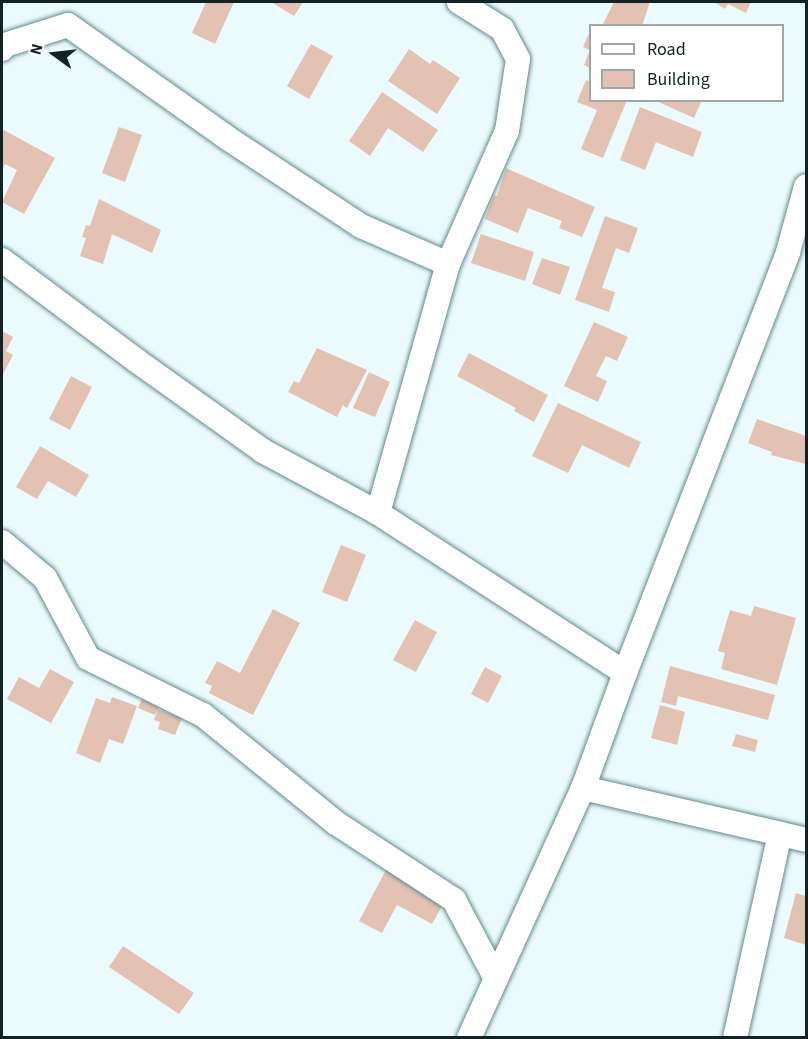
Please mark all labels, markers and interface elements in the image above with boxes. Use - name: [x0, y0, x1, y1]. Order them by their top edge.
- north arrow: [24, 24, 84, 84]
- legend: [589, 24, 784, 102]
- text: Road: [647, 37, 686, 62]
- text: N: [25, 41, 49, 57]
- text: Building: [647, 67, 710, 92]

